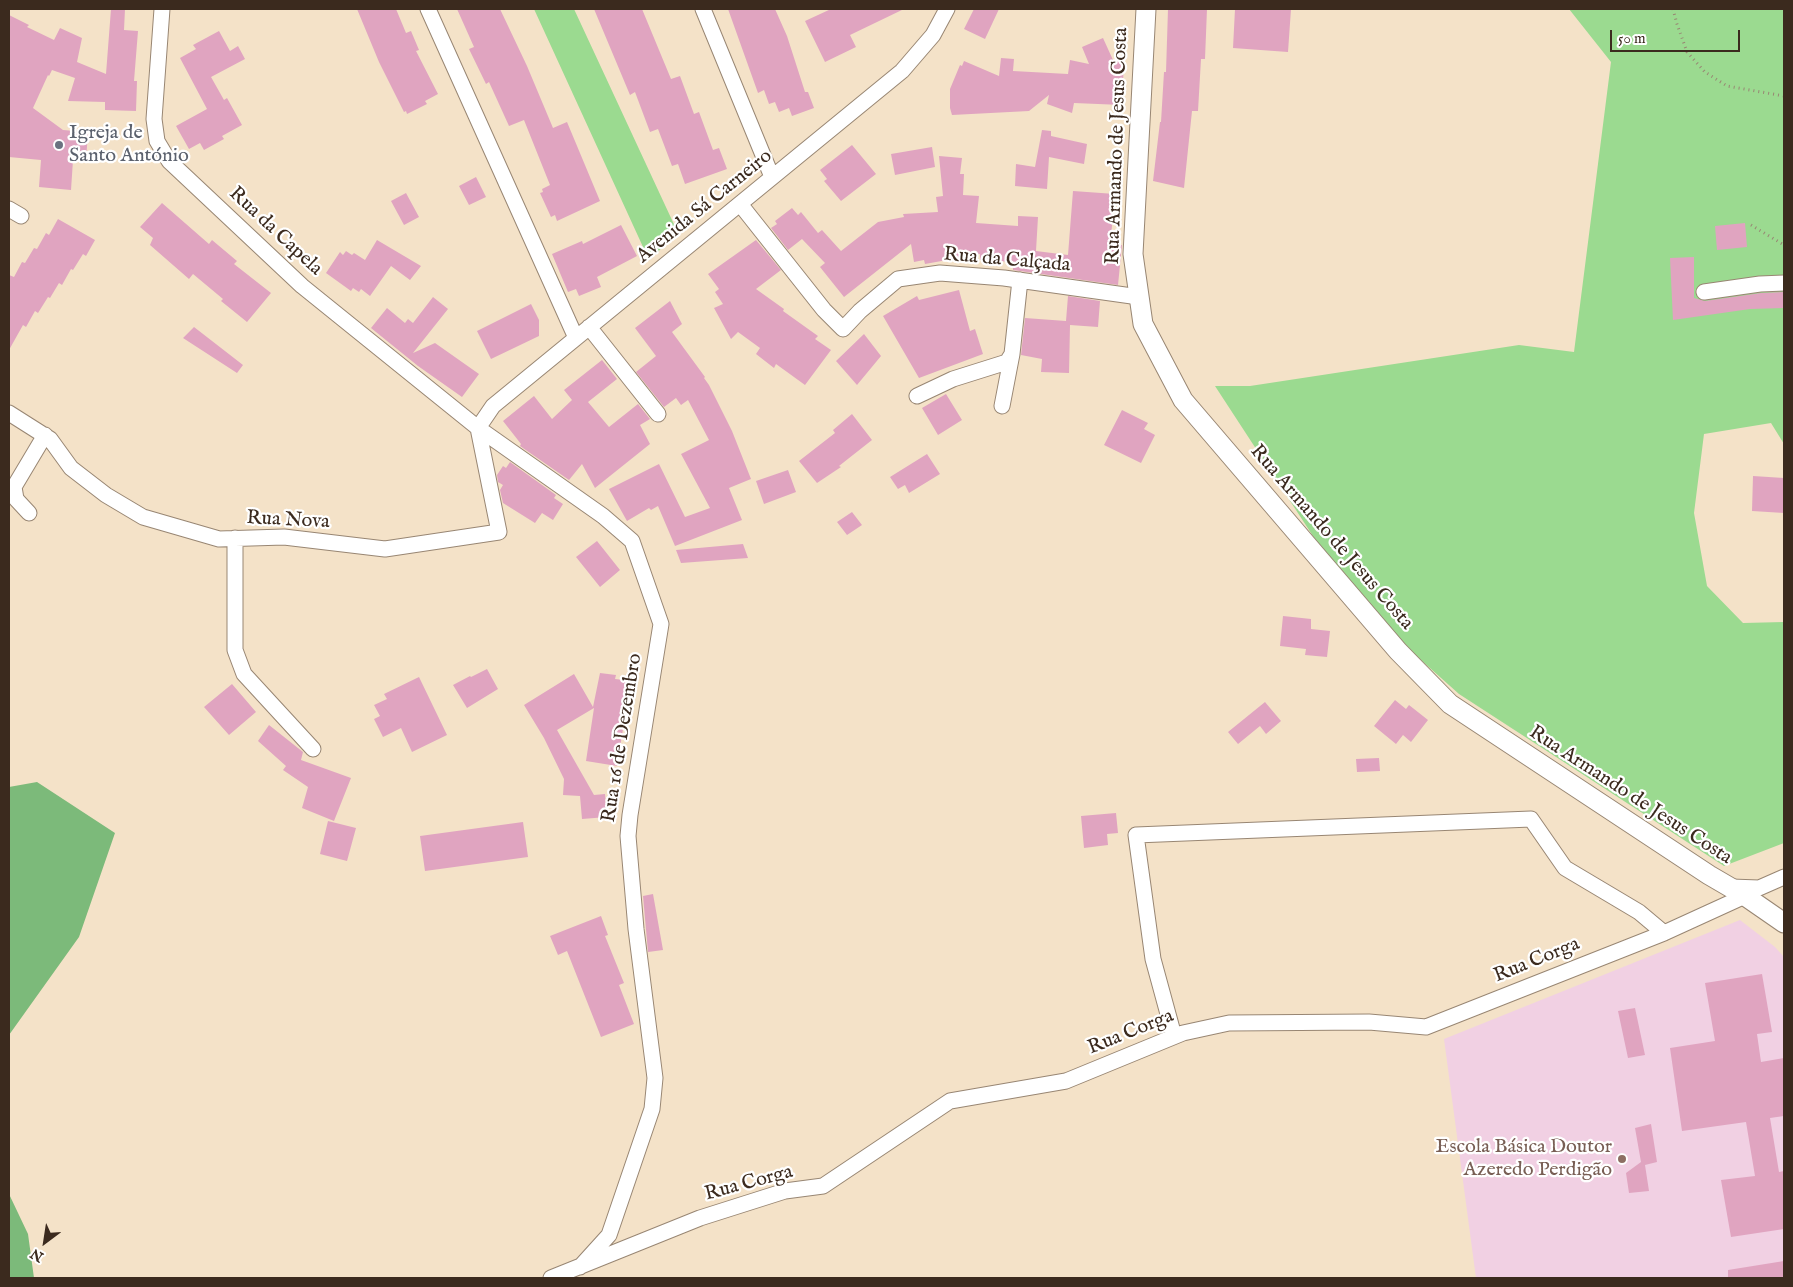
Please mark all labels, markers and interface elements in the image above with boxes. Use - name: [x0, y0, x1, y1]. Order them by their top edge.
- scale bar: [1613, 20, 1743, 52]
- street label: Rua Armando de Jesus Costa: [1102, 27, 1134, 265]
- text: 50 m: [1618, 29, 1646, 48]
- place label: Igreja de Santo António: [69, 122, 189, 169]
- marker: Igreja de Santo António: [53, 139, 65, 151]
- street label: Avenida Sá Carneiro: [632, 145, 778, 269]
- street label: Rua da Capela: [223, 183, 327, 281]
- street label: Rua da Calçada: [943, 244, 1071, 278]
- street label: Rua Armando de Jesus Costa: [1244, 441, 1418, 635]
- street label: Rua Nova: [246, 507, 330, 535]
- street label: Rua 16 de Dezembro: [598, 652, 648, 824]
- street label: Rua Armando de Jesus Costa: [1524, 721, 1736, 871]
- street label: Rua Corga: [1491, 933, 1583, 989]
- street label: Rua Corga: [1085, 1005, 1177, 1061]
- place label: Escola Básica Doutor Azeredo Perdigão: [1436, 1136, 1612, 1183]
- marker: Escola Básica Doutor Azeredo Perdigão: [1616, 1153, 1628, 1165]
- street label: Rua Corga: [702, 1161, 796, 1207]
- north arrow: [20, 1217, 70, 1267]
- text: N: [27, 1244, 47, 1266]

